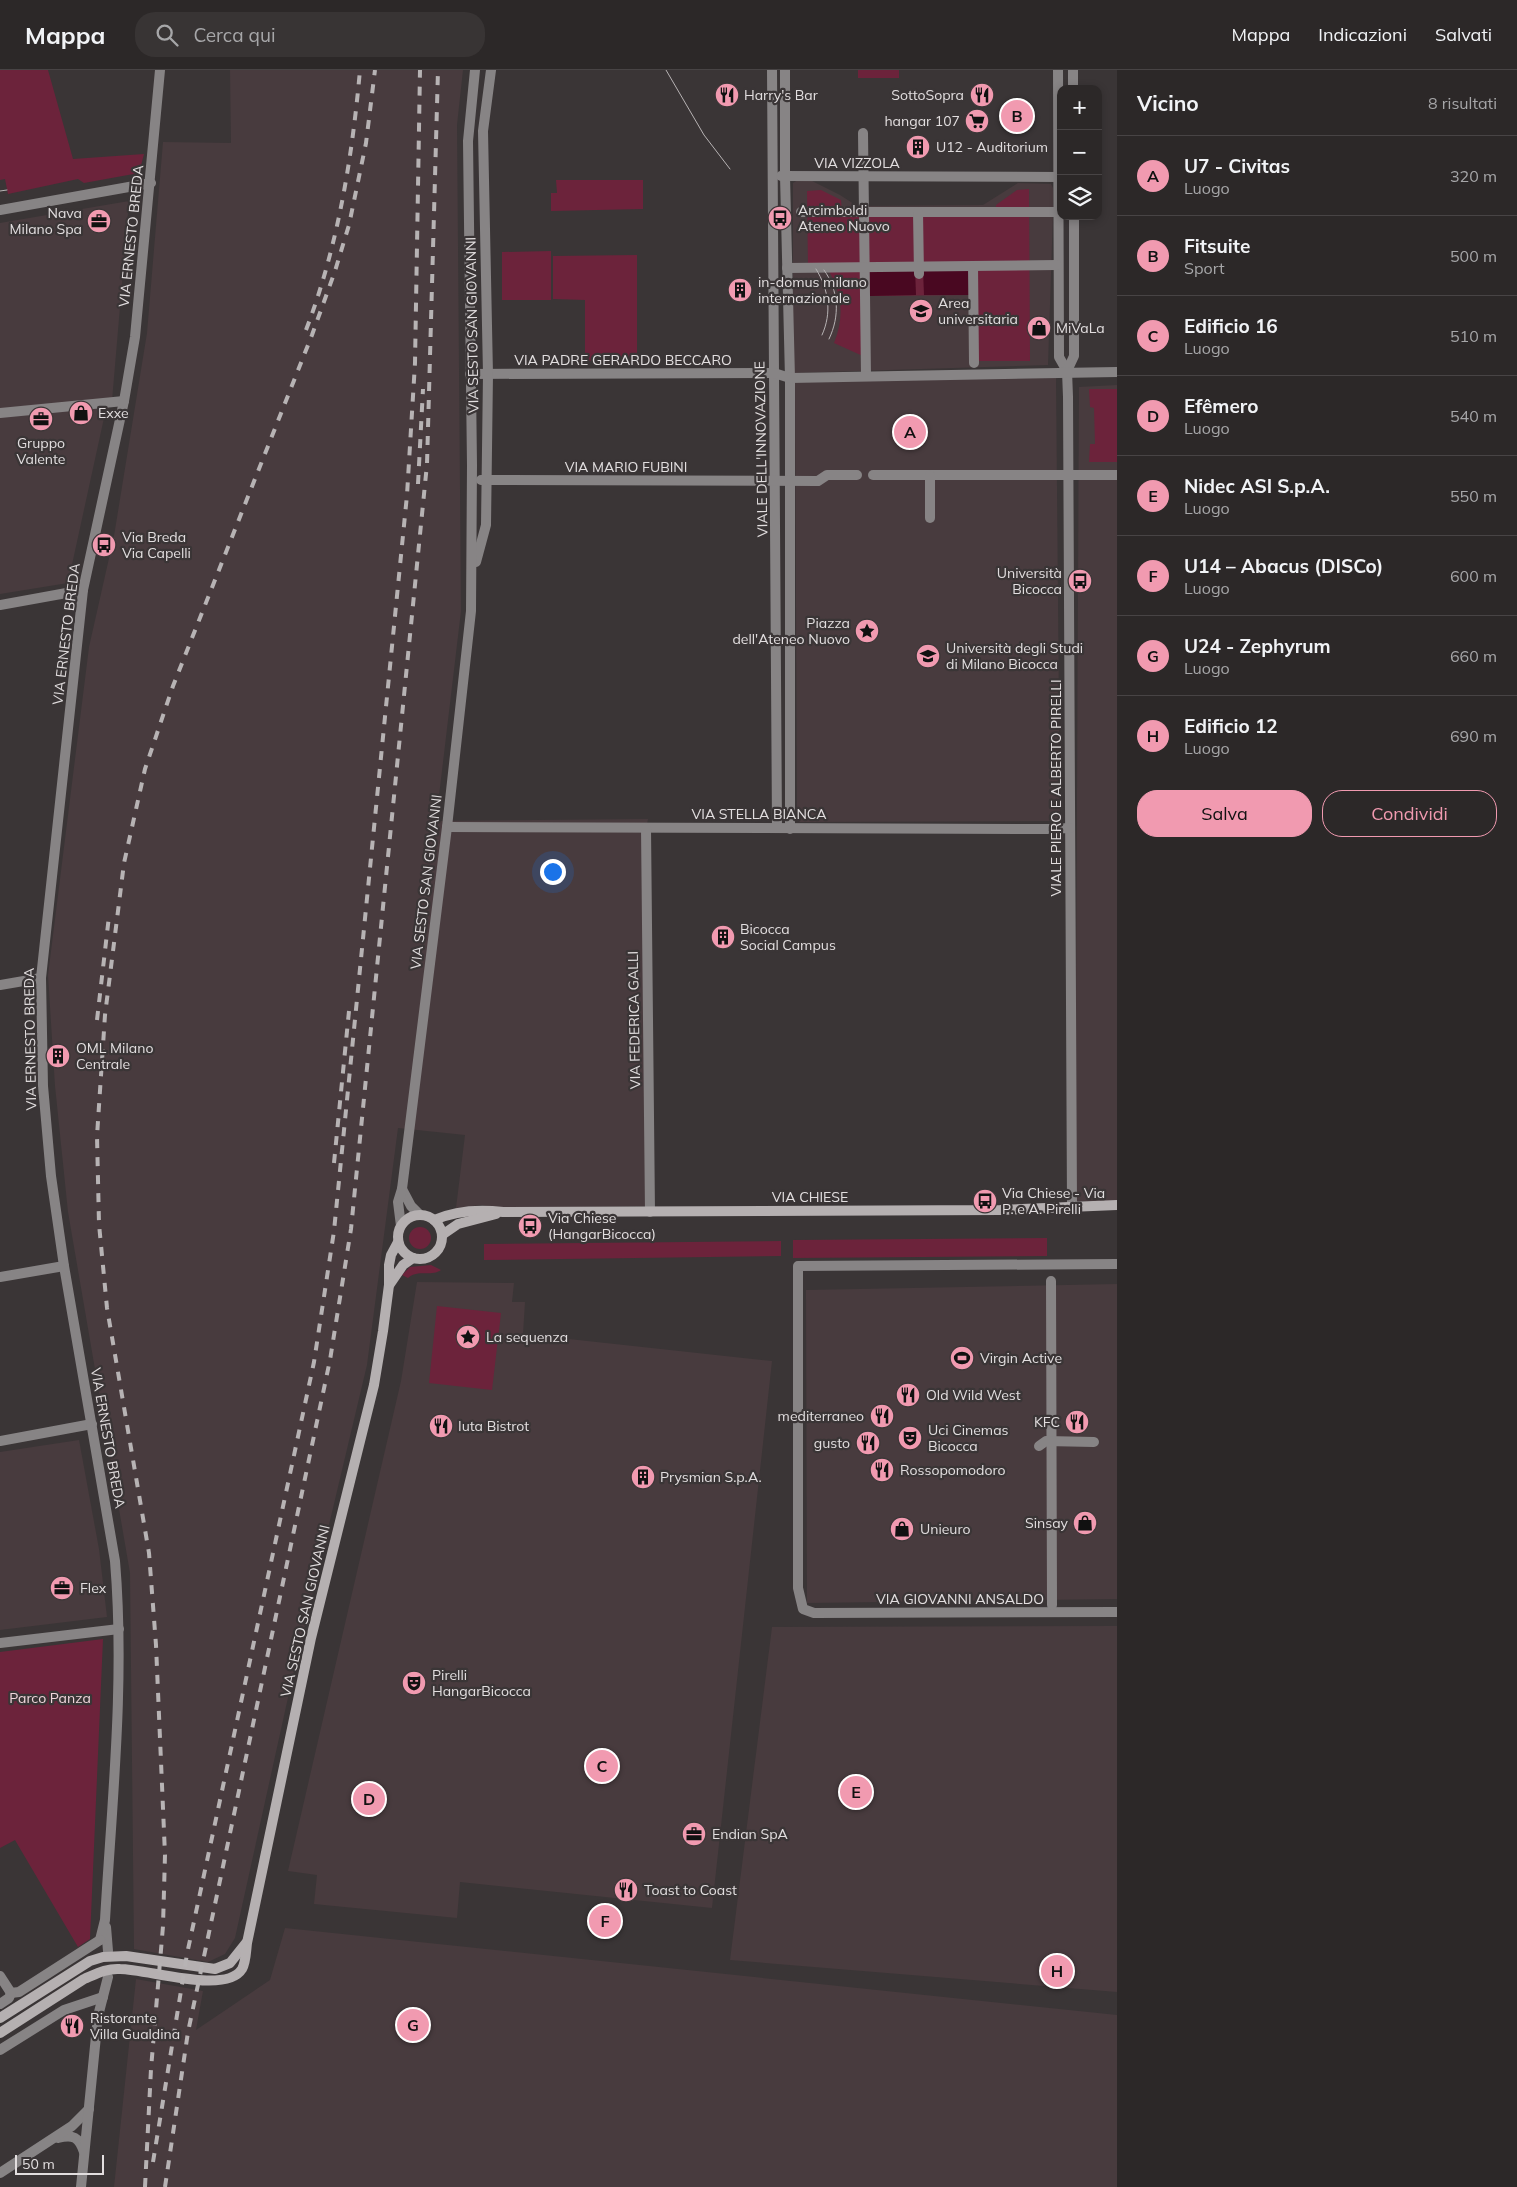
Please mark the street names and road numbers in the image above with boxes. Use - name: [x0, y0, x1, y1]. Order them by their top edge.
- street label: VIA VIZZOLA: [814, 154, 901, 172]
- street label: VIA ERNESTO BREDA: [115, 163, 147, 308]
- street label: VIA SESTO SAN GIOVANNI: [461, 237, 483, 413]
- street label: VIA PADRE GERARDO BECCARO: [514, 351, 732, 369]
- street label: VIALE DELL'INNOVAZIONE: [750, 361, 772, 537]
- street label: VIA MARIO FUBINI: [565, 458, 687, 476]
- street label: VIA ERNESTO BREDA: [48, 561, 84, 706]
- street label: VIALE PIERO E ALBERTO PIRELLI: [1047, 679, 1065, 897]
- street label: VIA SESTO SAN GIOVANNI: [406, 793, 446, 971]
- street label: VIA STELLA BIANCA: [692, 805, 827, 823]
- street label: VIA FEDERICA GALLI: [624, 951, 644, 1089]
- street label: VIA ERNESTO BREDA: [20, 967, 40, 1110]
- street label: VIA CHIESE: [772, 1188, 848, 1206]
- street label: VIA ERNESTO BREDA: [87, 1366, 129, 1510]
- street label: VIA SESTO SAN GIOVANNI: [276, 1523, 334, 1699]
- street label: VIA GIOVANNI ANSALDO: [876, 1590, 1044, 1608]

